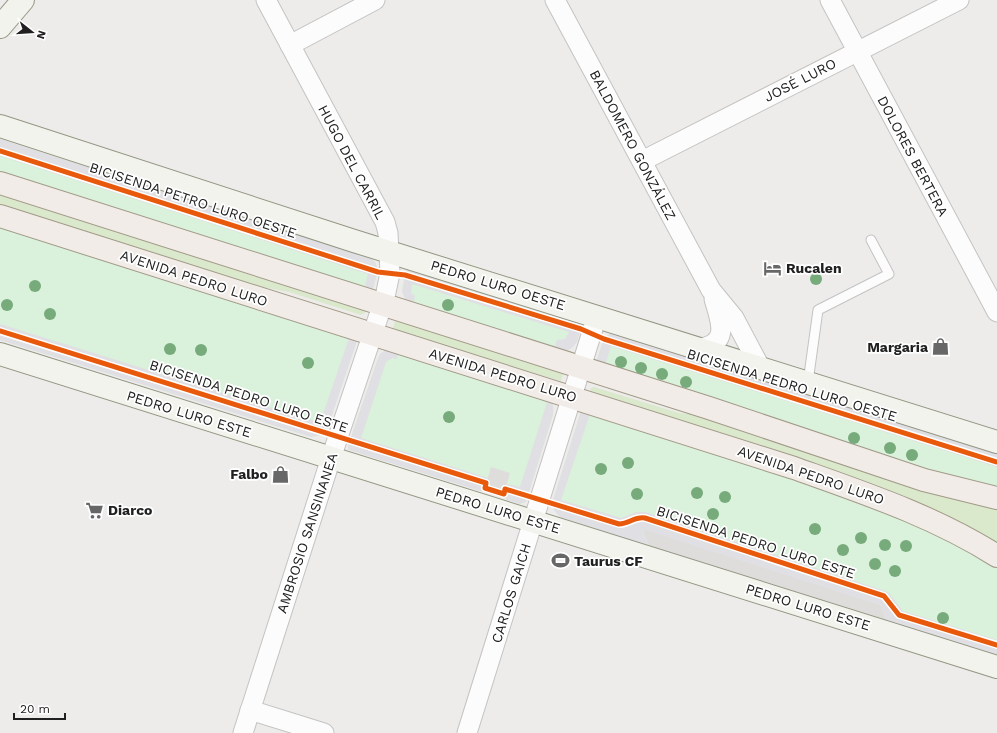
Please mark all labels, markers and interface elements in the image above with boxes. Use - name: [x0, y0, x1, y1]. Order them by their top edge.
- north arrow: [12, 12, 52, 52]
- text: N: [34, 29, 48, 41]
- street label: JOSÉ LURO: [761, 55, 839, 105]
- street label: BALDOMERO GONZÁLEZ: [587, 67, 679, 223]
- street label: DOLORES BERTERA: [874, 93, 952, 219]
- street label: HUGO DEL CARRIL: [315, 102, 389, 222]
- street label: BICISENDA PETRO LURO OESTE: [87, 159, 299, 241]
- street label: AVENIDA PEDRO LURO: [118, 247, 270, 309]
- street label: PEDRO LURO OESTE: [429, 257, 567, 313]
- hotel icon: Rucalen: [763, 258, 783, 278]
- place label: Rucalen: [786, 260, 842, 276]
- shop icon: Margaria: [931, 337, 951, 357]
- place label: Margaria: [867, 339, 929, 355]
- street label: AVENIDA PEDRO LURO: [427, 345, 579, 405]
- street label: BICISENDA PEDRO LURO OESTE: [685, 345, 899, 425]
- street label: BICISENDA PEDRO LURO ESTE: [147, 356, 351, 436]
- street label: PEDRO LURO ESTE: [125, 387, 253, 441]
- street label: AVENIDA PEDRO LURO: [736, 442, 886, 508]
- street label: AMBROSIO SANSINANEA: [273, 451, 341, 615]
- shop icon: Falbo: [271, 464, 291, 484]
- place label: Falbo: [230, 466, 268, 482]
- street label: PEDRO LURO ESTE: [434, 483, 562, 537]
- supermarket icon: Diarco: [85, 500, 105, 520]
- place label: Diarco: [108, 502, 152, 518]
- street label: BICISENDA PEDRO LURO ESTE: [655, 502, 857, 582]
- street label: CARLOS GAICH: [488, 541, 534, 645]
- sports icon: Taurus CF: [551, 551, 571, 571]
- place label: Taurus CF: [574, 553, 643, 569]
- street label: PEDRO LURO ESTE: [744, 580, 872, 634]
- scale bar: [14, 695, 65, 721]
- text: 20 m: [20, 702, 50, 716]

